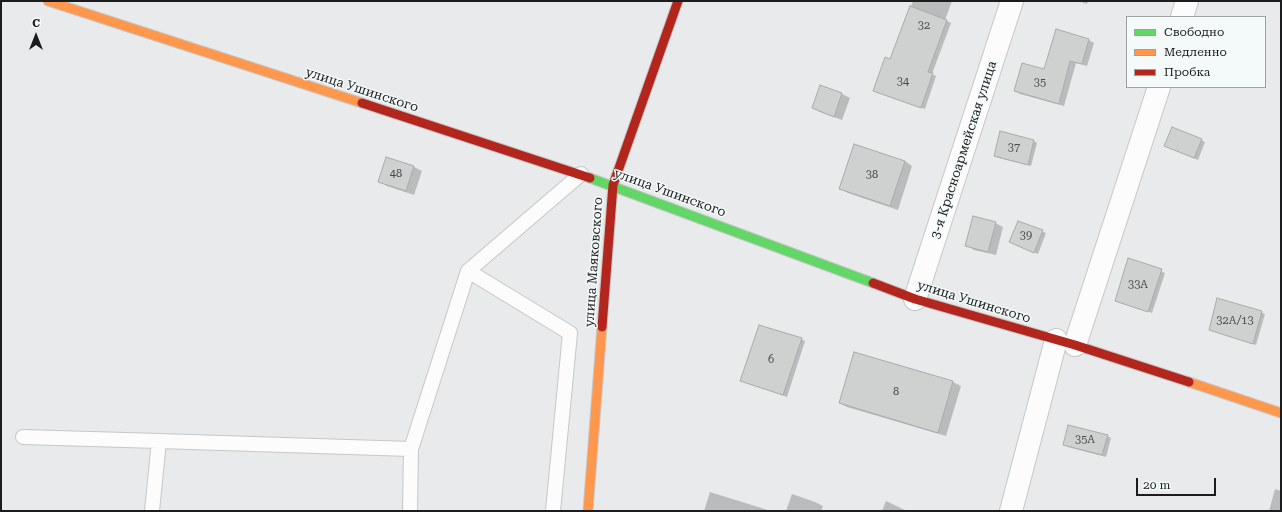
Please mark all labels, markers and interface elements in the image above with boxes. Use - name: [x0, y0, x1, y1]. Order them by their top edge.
- north arrow: [16, 16, 56, 56]
- legend: [1126, 16, 1266, 88]
- text: С: [32, 17, 40, 30]
- house number: 32: [918, 19, 930, 33]
- text: Свободно: [1164, 25, 1224, 39]
- text: Медленно: [1164, 45, 1227, 59]
- street label: 3-я Красноармейская улица: [928, 59, 1000, 241]
- street label: улица Ушинского: [304, 64, 420, 116]
- text: Пробка: [1164, 65, 1210, 79]
- house number: 34: [897, 75, 909, 89]
- house number: 35: [1034, 76, 1046, 90]
- house number: 37: [1008, 141, 1020, 155]
- street label: улица Ушинского: [612, 166, 728, 220]
- house number: 48: [390, 167, 402, 181]
- house number: 38: [866, 168, 878, 182]
- street label: улица Маяковского: [582, 196, 606, 328]
- house number: 39: [1020, 229, 1032, 243]
- street label: улица Ушинского: [915, 277, 1033, 327]
- house number: 33А: [1128, 278, 1148, 292]
- house number: 32А/13: [1216, 314, 1254, 328]
- house number: 6: [768, 353, 774, 367]
- house number: 8: [893, 385, 899, 399]
- house number: 35А: [1075, 433, 1095, 447]
- scale bar: [1138, 470, 1218, 496]
- text: 20 m: [1143, 478, 1170, 492]

